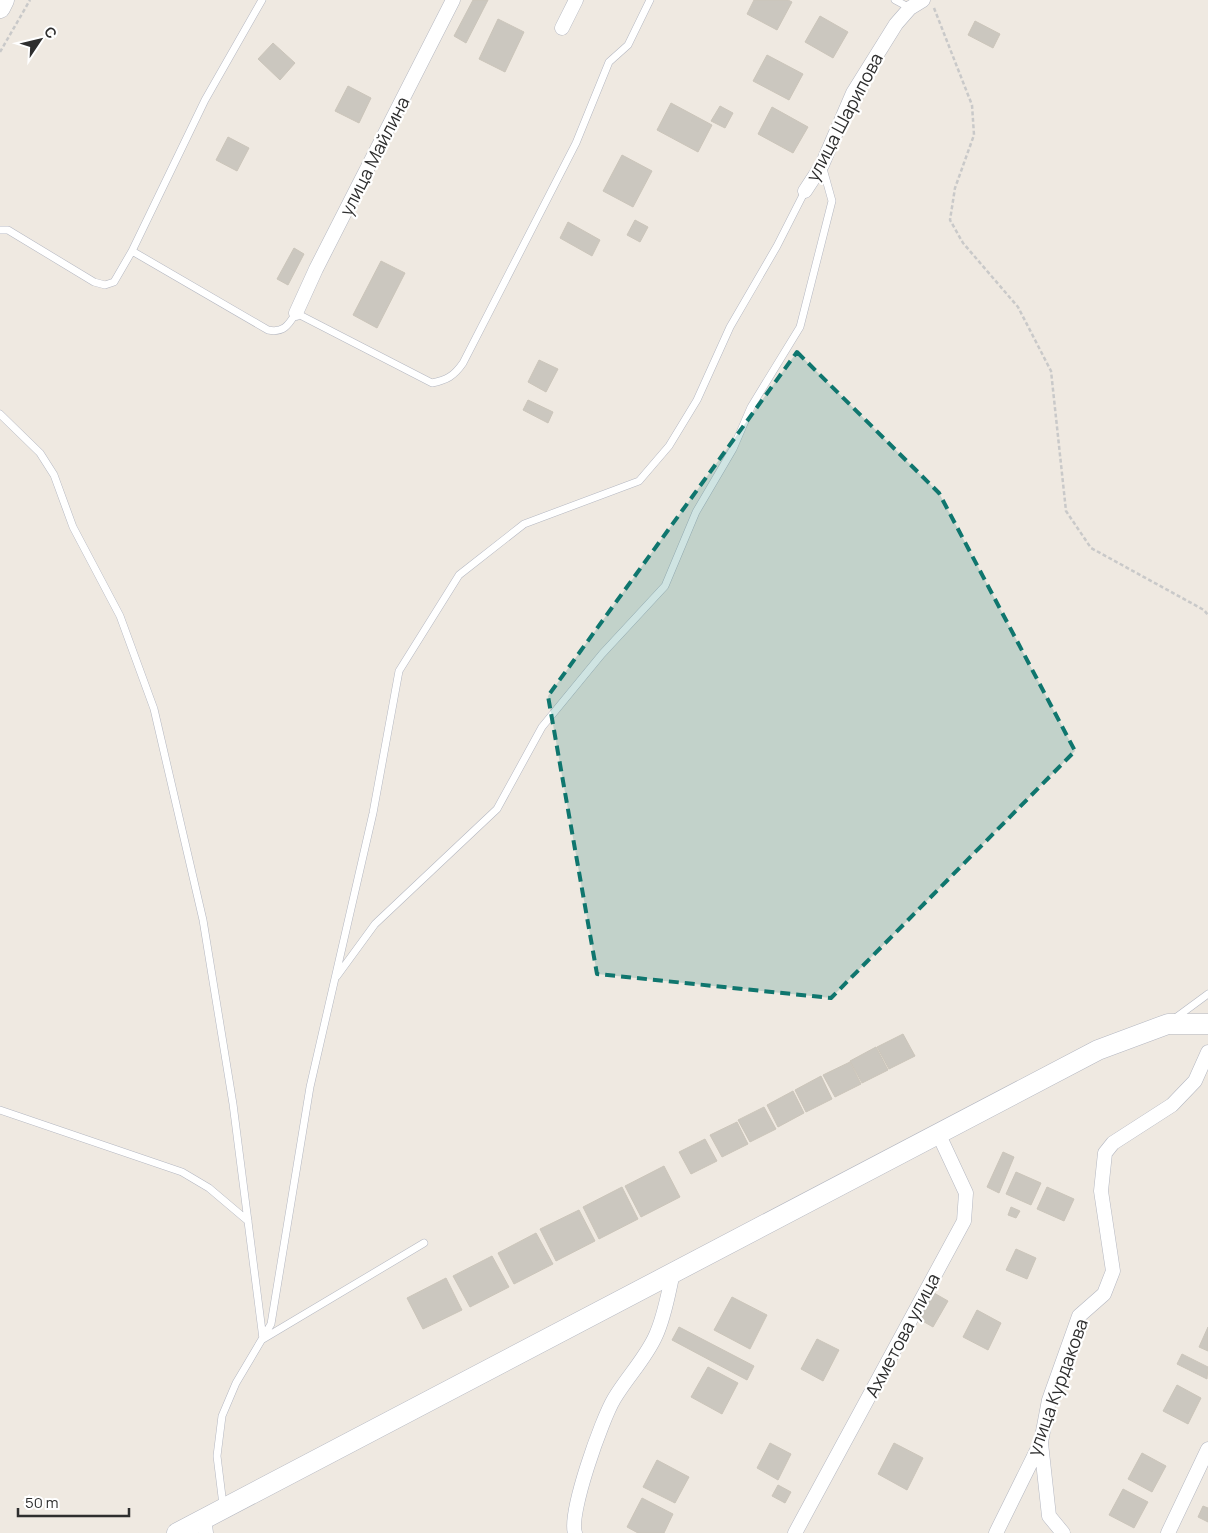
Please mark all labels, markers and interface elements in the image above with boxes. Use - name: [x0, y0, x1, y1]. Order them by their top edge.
- north arrow: [15, 15, 65, 65]
- text: С: [40, 23, 62, 42]
- street label: улица Шарипова: [800, 49, 888, 185]
- street label: улица Майлина: [334, 92, 414, 220]
- street label: Ахметова улица: [859, 1269, 945, 1401]
- street label: улица Курдакова: [1021, 1315, 1093, 1459]
- scale bar: [18, 1486, 129, 1518]
- text: 50 m: [25, 1492, 59, 1513]

